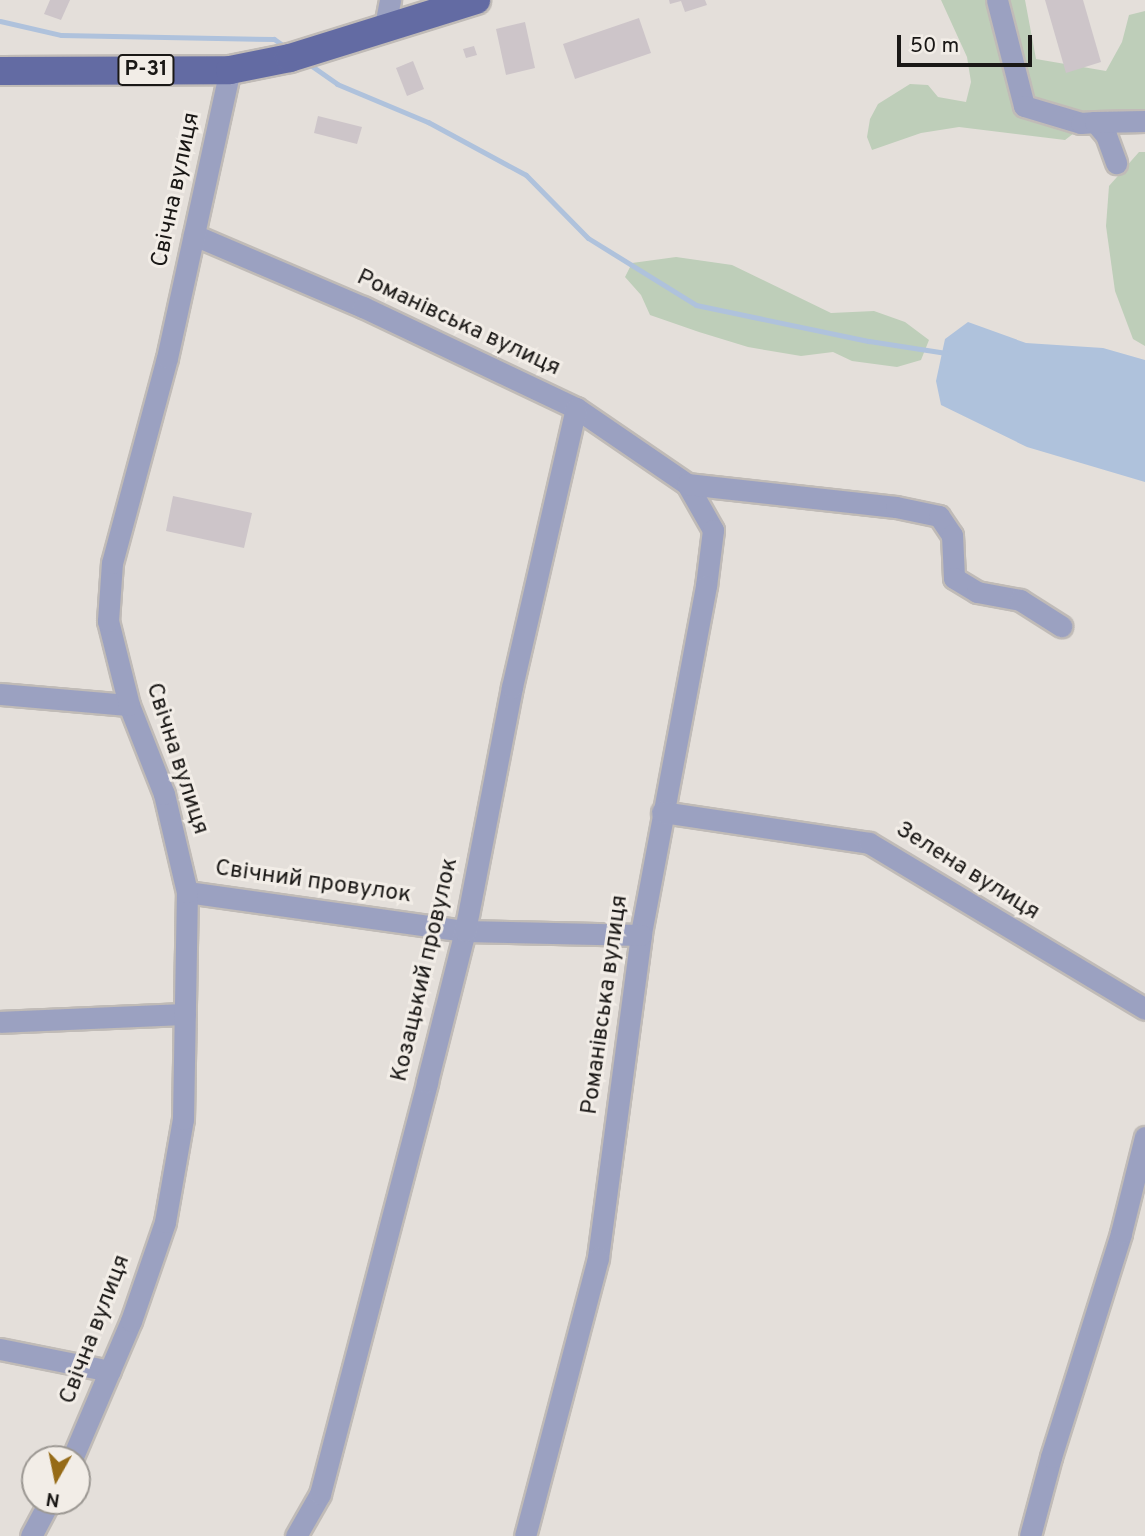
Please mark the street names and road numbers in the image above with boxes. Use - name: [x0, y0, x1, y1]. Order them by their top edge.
- road number: Р-31: [116, 52, 176, 88]
- street label: Свічна вулиця: [147, 110, 207, 270]
- street label: Романівська вулиця: [352, 265, 564, 383]
- street label: Свічна вулиця: [139, 680, 213, 838]
- street label: Зелена вулиця: [890, 817, 1044, 927]
- street label: Козацький провулок: [387, 855, 465, 1085]
- street label: Свічний провулок: [213, 856, 413, 910]
- street label: Романівська вулиця: [577, 894, 635, 1116]
- street label: Свічна вулиця: [55, 1252, 137, 1408]

